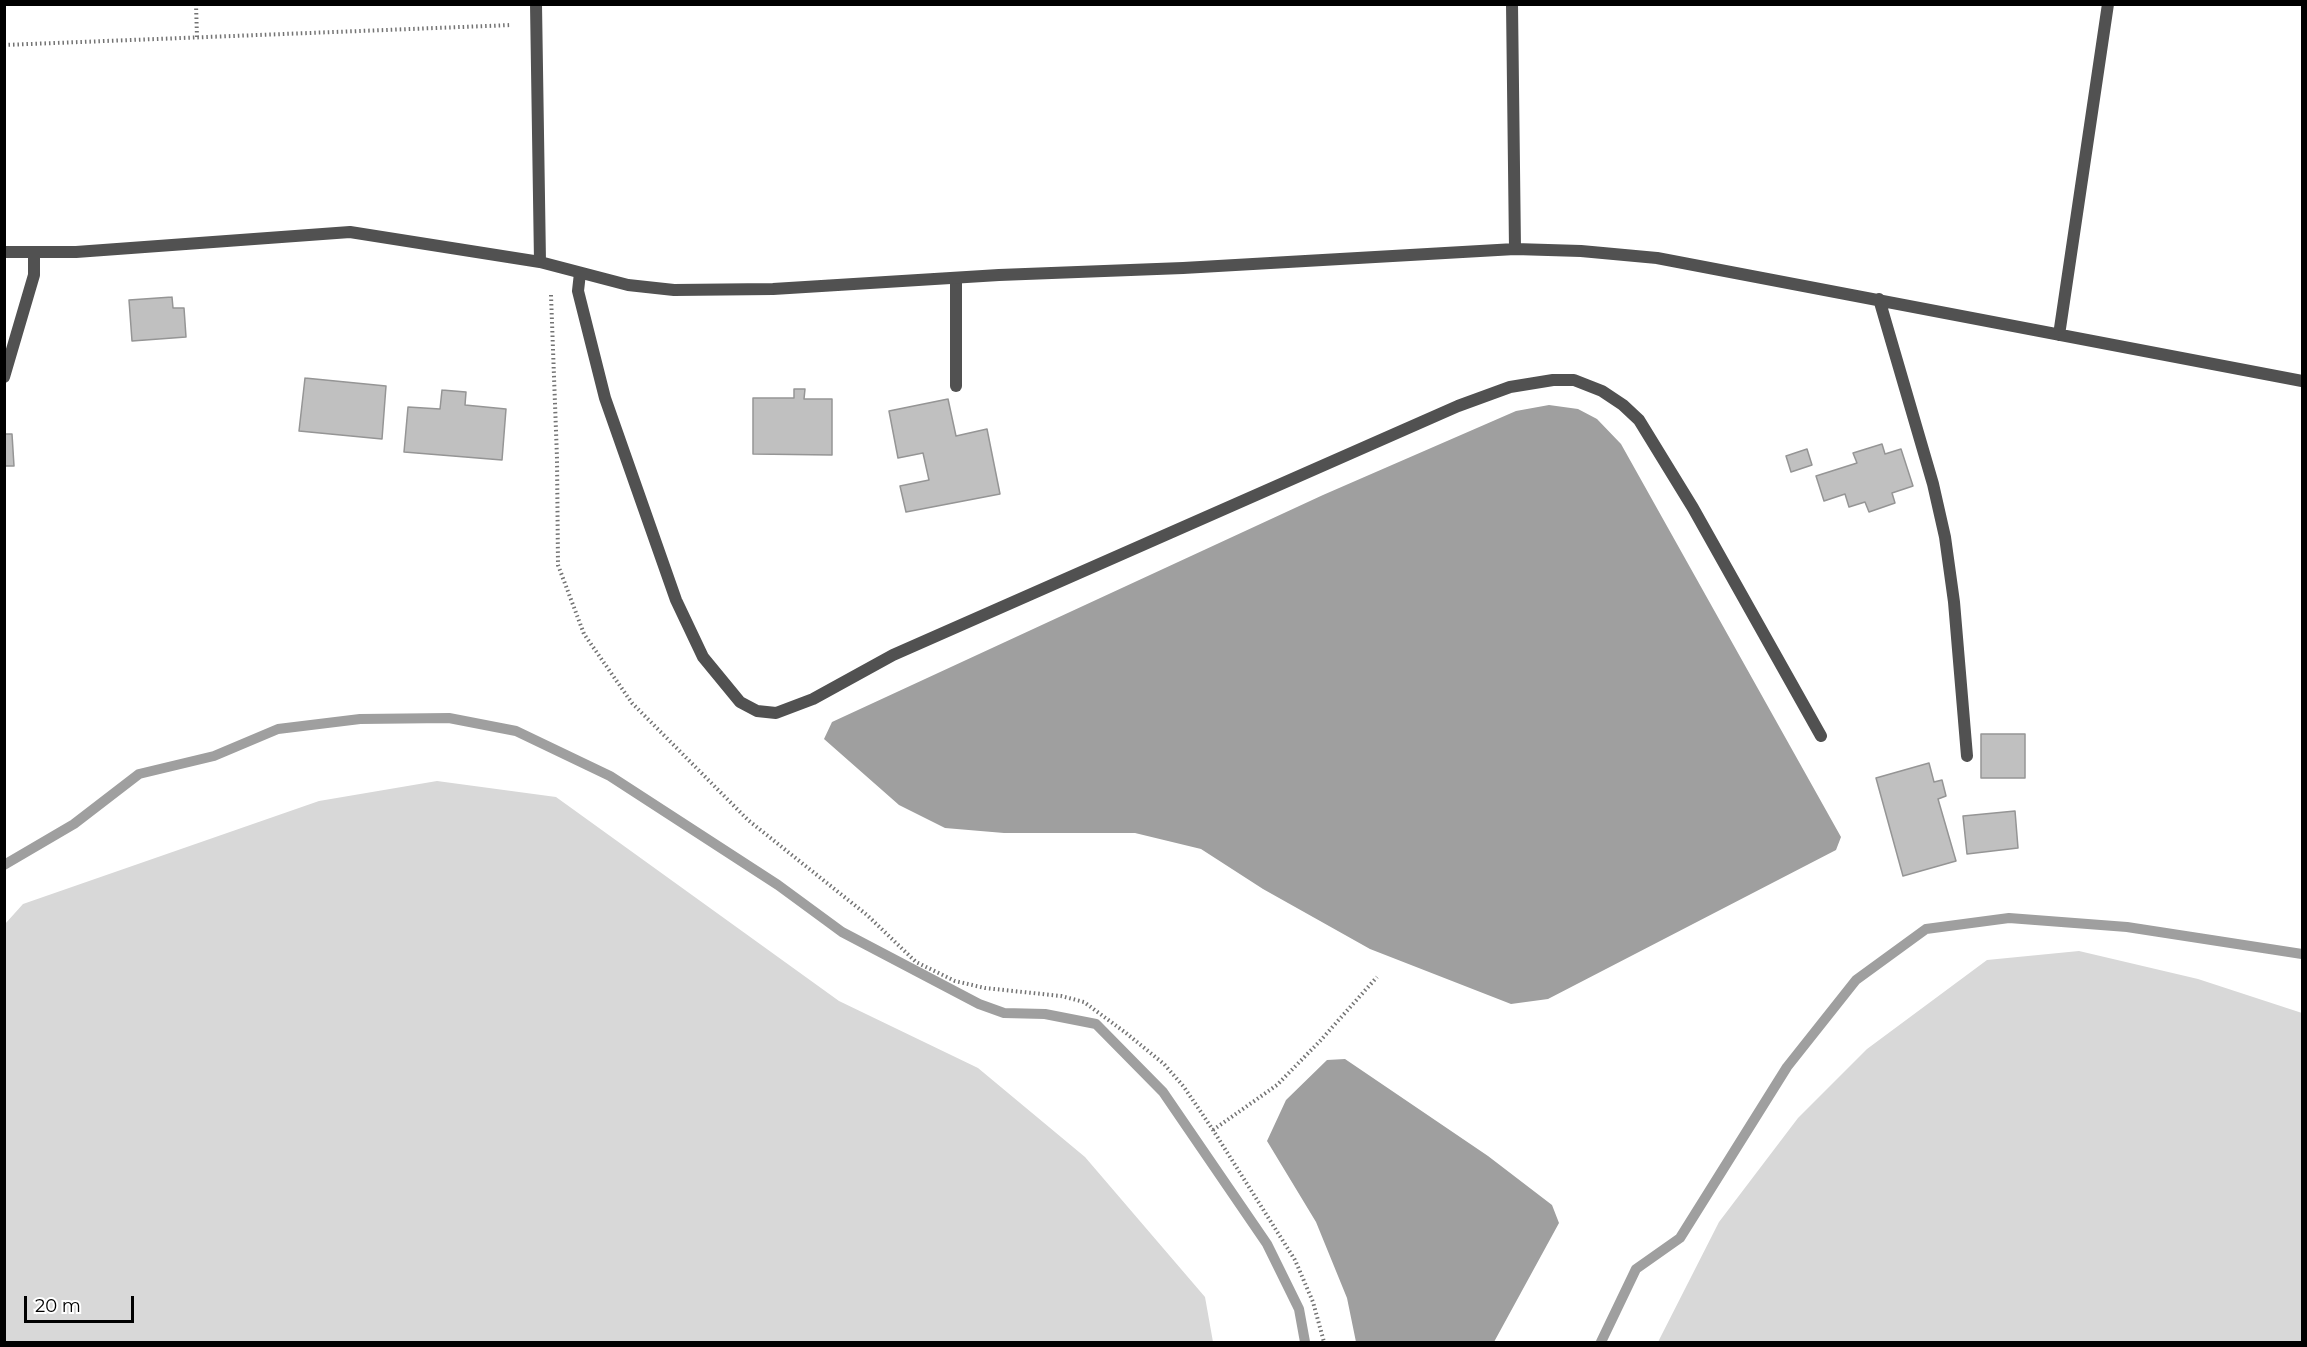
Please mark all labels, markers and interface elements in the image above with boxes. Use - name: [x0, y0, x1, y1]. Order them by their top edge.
- scale bar: [27, 1284, 136, 1322]
- text: 20 m: [35, 1295, 81, 1317]

